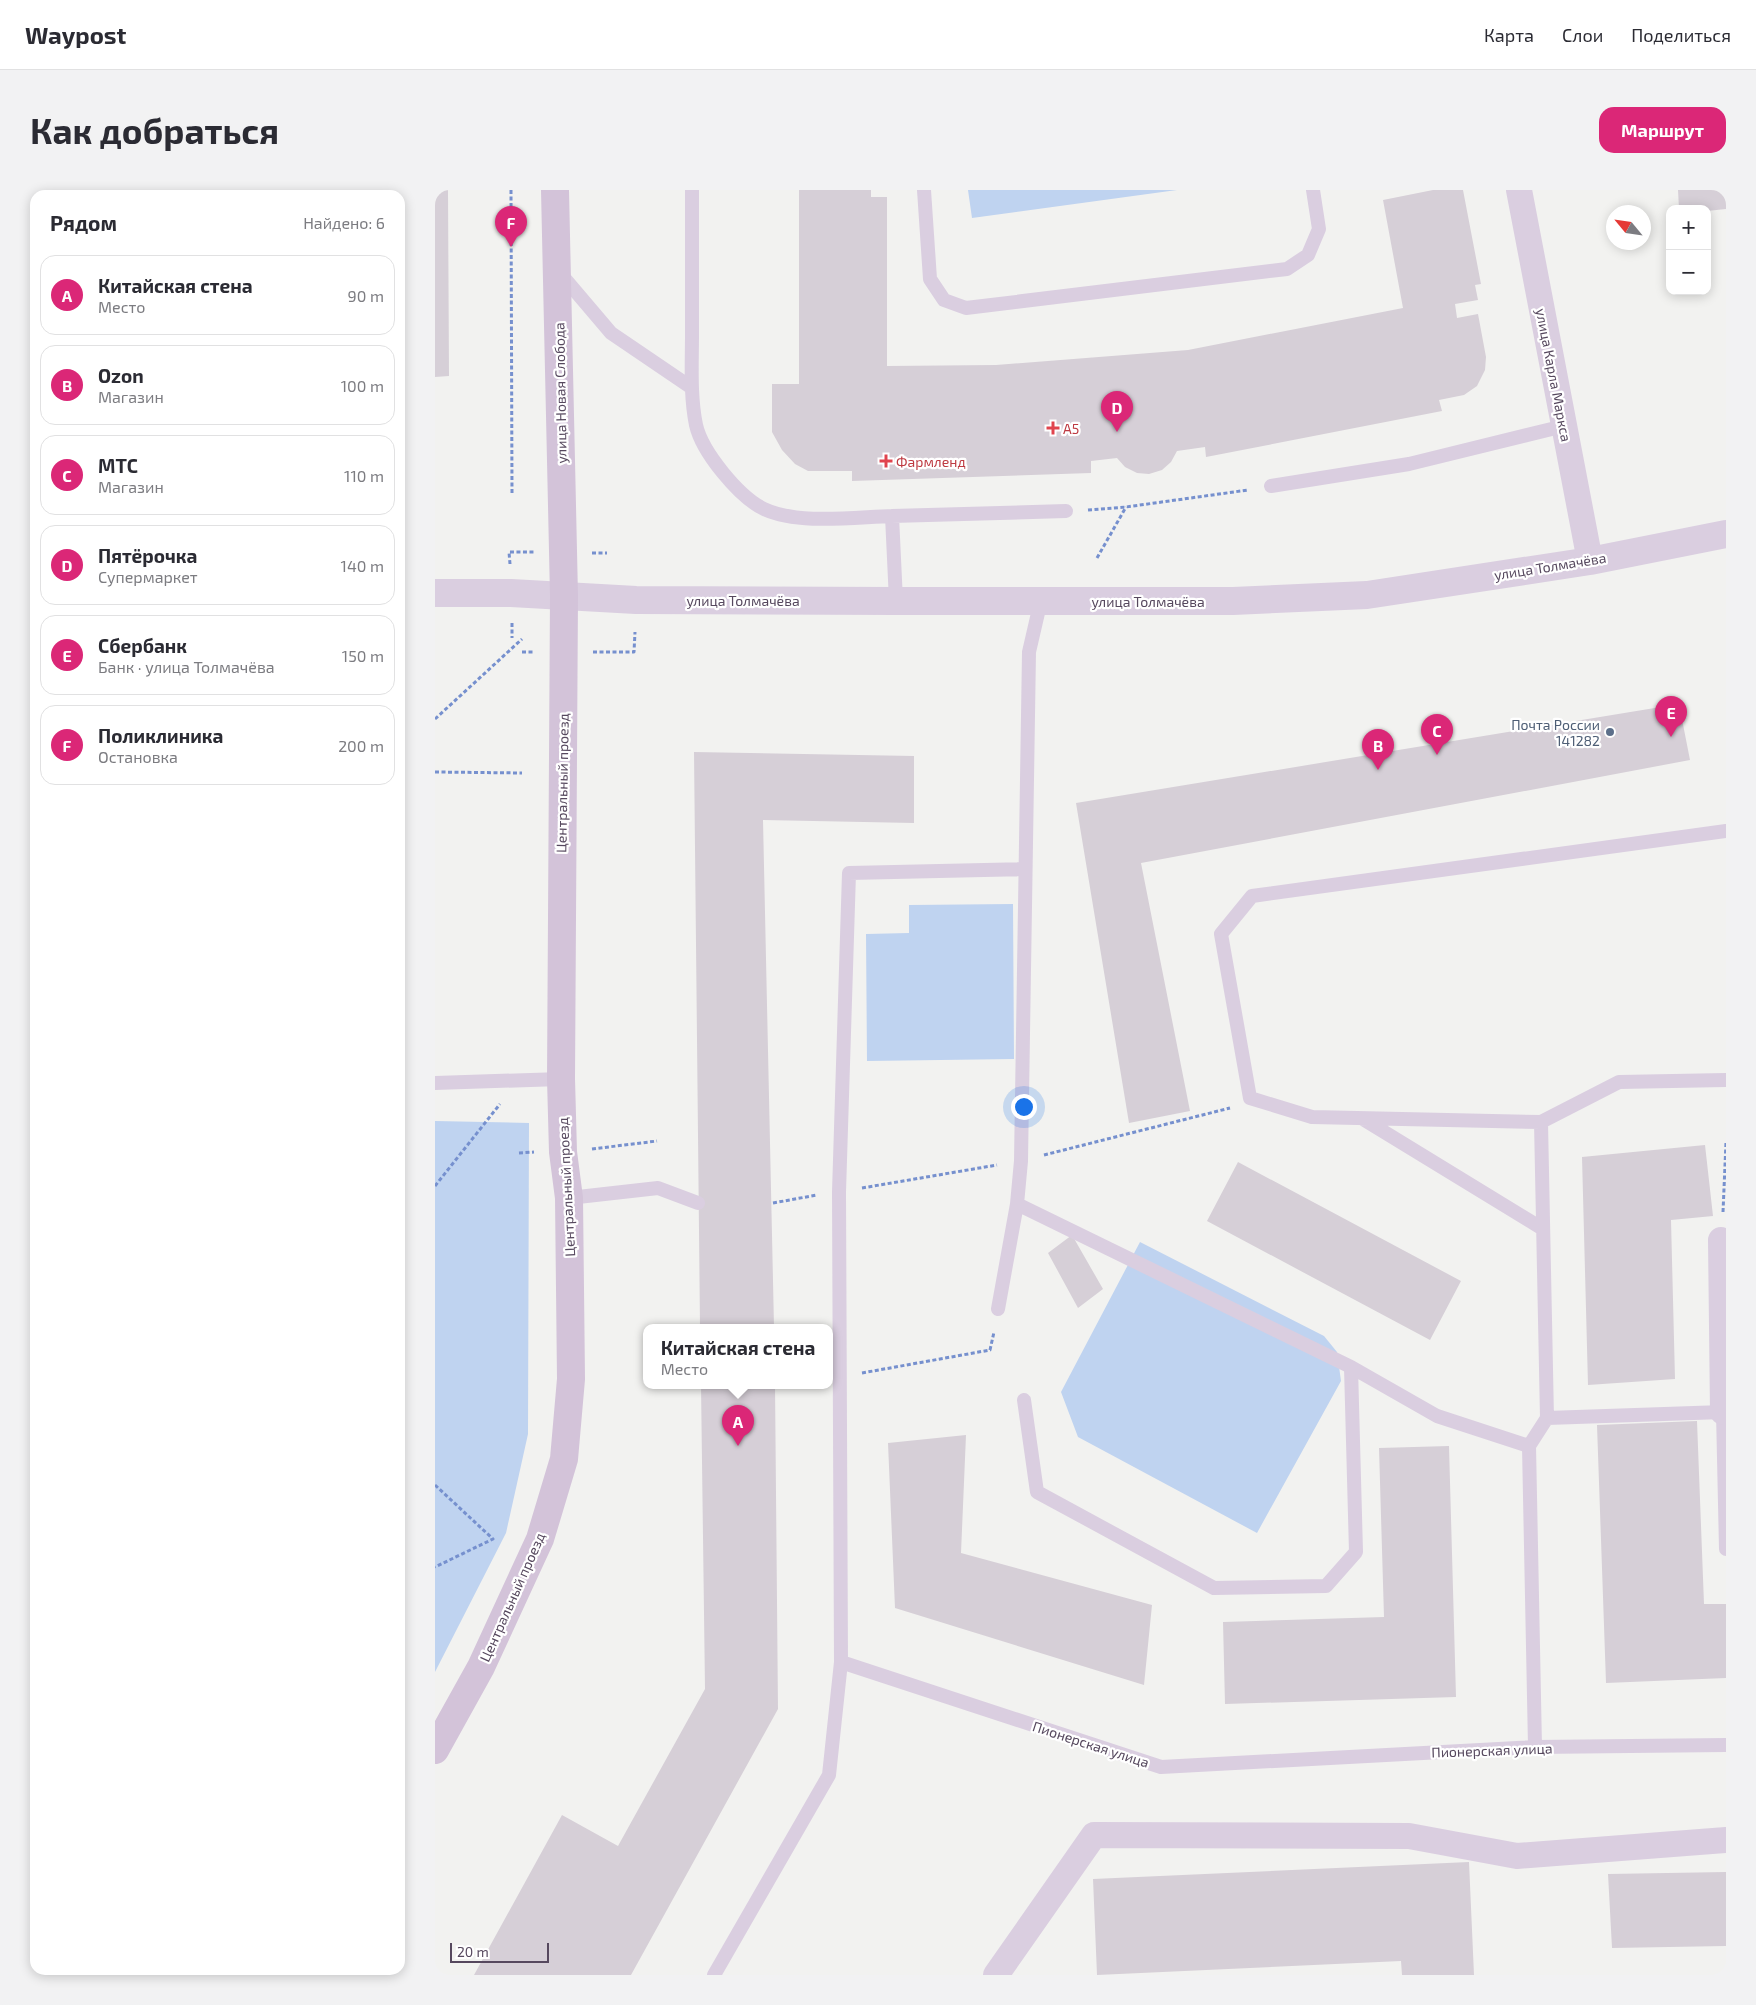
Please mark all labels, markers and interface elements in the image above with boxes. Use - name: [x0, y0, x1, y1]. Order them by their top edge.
- text: Waypost: [25, 20, 126, 49]
- text: Карта: [1484, 24, 1534, 46]
- text: Слои: [1562, 24, 1603, 46]
- text: Поделиться: [1631, 24, 1731, 46]
- button: Маршрут: [1599, 107, 1726, 153]
- text: Как добраться: [30, 109, 279, 151]
- north arrow: [1606, 205, 1651, 250]
- map controls: [1666, 205, 1711, 295]
- button: +: [1666, 205, 1711, 250]
- pin: F: [495, 206, 527, 247]
- text: Рядом: [50, 210, 117, 235]
- text: Найдено: 6: [303, 213, 385, 232]
- button: −: [1666, 250, 1711, 295]
- text: Китайская стена: [98, 274, 253, 297]
- text: A: [62, 286, 72, 305]
- text: 90 m: [348, 286, 384, 305]
- text: Место: [98, 297, 145, 316]
- street label: улица Карла Маркса: [1533, 307, 1575, 443]
- street label: улица Новая Слобода: [550, 322, 570, 464]
- text: Ozon: [98, 364, 144, 387]
- text: B: [62, 376, 72, 395]
- text: 100 m: [341, 376, 384, 395]
- text: Магазин: [98, 387, 164, 406]
- pin: D: [1101, 391, 1133, 432]
- place label: А5: [1063, 420, 1079, 437]
- marker: А5: [1047, 422, 1059, 434]
- place label: Фармленд: [896, 453, 966, 470]
- text: МТС: [98, 454, 138, 477]
- marker: Фармленд: [880, 455, 892, 467]
- text: C: [62, 466, 72, 485]
- text: 110 m: [344, 466, 384, 485]
- text: Магазин: [98, 477, 164, 496]
- text: Пятёрочка: [98, 544, 197, 567]
- street label: улица Толмачёва: [1493, 549, 1607, 583]
- text: D: [62, 556, 72, 575]
- text: 140 m: [341, 556, 384, 575]
- text: Супермаркет: [98, 567, 197, 586]
- street label: улица Толмачёва: [686, 592, 800, 609]
- street label: улица Толмачёва: [1091, 593, 1205, 610]
- text: Сбербанк: [98, 634, 187, 657]
- text: E: [62, 646, 72, 665]
- text: 150 m: [342, 646, 384, 665]
- text: Банк · улица Толмачёва: [98, 657, 275, 676]
- pin: E: [1655, 696, 1687, 737]
- street label: Центральный проезд: [552, 713, 572, 853]
- pin: C: [1421, 714, 1453, 755]
- place label: Почта России 141282: [1511, 716, 1600, 749]
- text: Поликлиника: [98, 724, 223, 747]
- marker: Почта России 141282: [1604, 726, 1616, 738]
- pin: B: [1362, 729, 1394, 770]
- text: F: [63, 736, 71, 755]
- text: 200 m: [338, 736, 384, 755]
- text: Остановка: [98, 747, 178, 766]
- your location: [1011, 1094, 1037, 1120]
- street label: Центральный проезд: [554, 1117, 578, 1257]
- popup: [643, 1324, 833, 1389]
- text: Китайская стена: [661, 1336, 815, 1359]
- text: Место: [661, 1359, 708, 1378]
- pin: A: [722, 1405, 754, 1446]
- street label: Центральный проезд: [476, 1530, 548, 1664]
- street label: Пионерская улица: [1031, 1717, 1151, 1771]
- street label: Пионерская улица: [1431, 1739, 1553, 1761]
- scale bar: [450, 1940, 549, 1963]
- text: 20 m: [457, 1943, 489, 1960]

